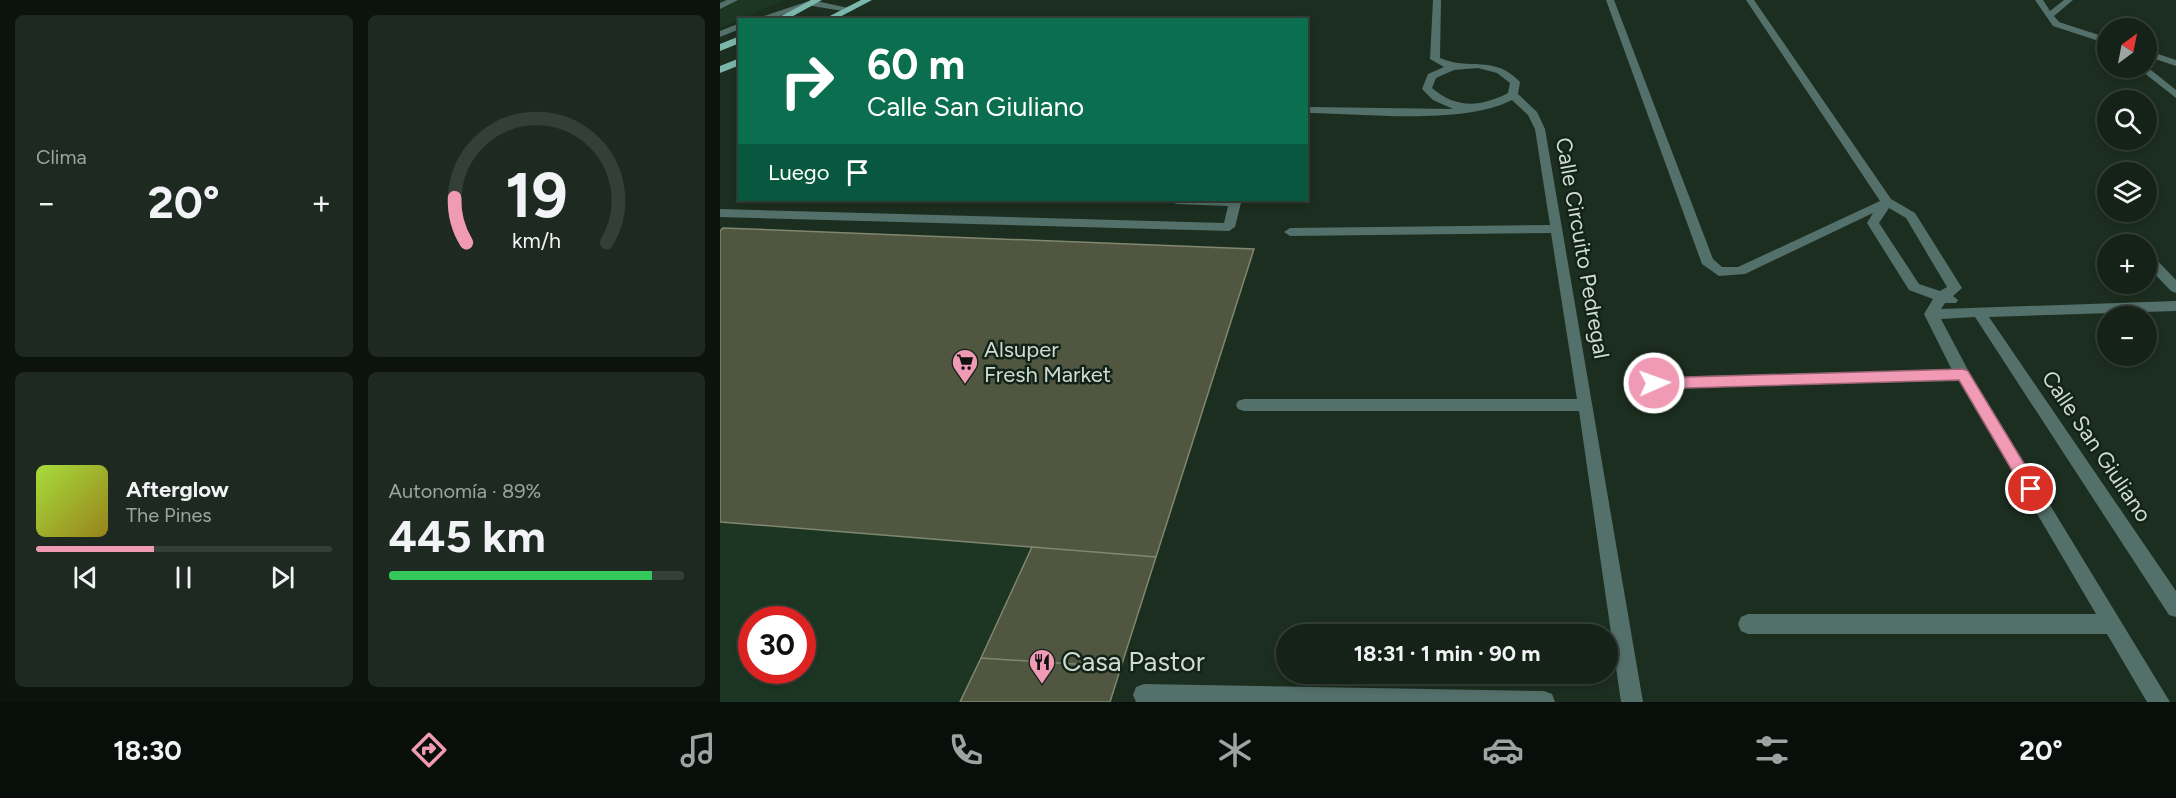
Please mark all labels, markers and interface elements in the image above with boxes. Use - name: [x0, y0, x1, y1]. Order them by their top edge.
- north arrow: [2097, 18, 2157, 78]
- map controls: [2097, 18, 2157, 366]
- text: 60 m: [867, 39, 965, 90]
- icon: right: [768, 42, 846, 120]
- text: Calle San Giuliano: [867, 90, 1084, 123]
- button: search: [2097, 90, 2157, 150]
- street label: Calle Circuito Pedregal: [1550, 135, 1615, 361]
- text: Clima: [36, 145, 87, 169]
- icon: arrive: [841, 156, 874, 189]
- text: 19: [505, 158, 568, 233]
- text: Luego: [768, 159, 829, 186]
- button: layers: [2097, 162, 2157, 222]
- text: 20°: [148, 175, 220, 229]
- text: −: [36, 183, 57, 222]
- text: +: [311, 183, 331, 222]
- text: km/h: [512, 228, 561, 253]
- button: +: [2097, 234, 2157, 294]
- button: −: [2097, 306, 2157, 366]
- place label: Alsuper Fresh Market: [984, 336, 1111, 388]
- supermarket icon: Alsuper Fresh Market: [950, 347, 980, 385]
- position arrow: [1622, 351, 1686, 415]
- street label: Calle San Giuliano: [2036, 365, 2157, 527]
- pin: [2005, 463, 2056, 514]
- icon: arrive: [2014, 472, 2047, 505]
- text: Afterglow: [126, 476, 229, 503]
- text: Autonomía · 89%: [389, 479, 541, 503]
- text: The Pines: [126, 503, 212, 527]
- text: 445 km: [389, 509, 546, 563]
- icon: previous: [69, 561, 102, 594]
- icon: pause: [167, 561, 200, 594]
- icon: next: [266, 561, 299, 594]
- speed limit sign: 30: [738, 606, 816, 684]
- text: 18:31 · 1 min · 90 m: [1354, 640, 1540, 667]
- place label: Casa Pastor: [1062, 645, 1205, 678]
- restaurant icon: Casa Pastor: [1027, 647, 1057, 685]
- icon: directions: [408, 729, 450, 771]
- icon: music: [677, 729, 719, 771]
- icon: phone: [945, 729, 987, 771]
- icon: climate: [1214, 729, 1256, 771]
- icon: car: [1482, 729, 1524, 771]
- icon: filters: [1751, 729, 1793, 771]
- text: 18:30: [113, 734, 182, 767]
- text: 20°: [2019, 734, 2063, 767]

